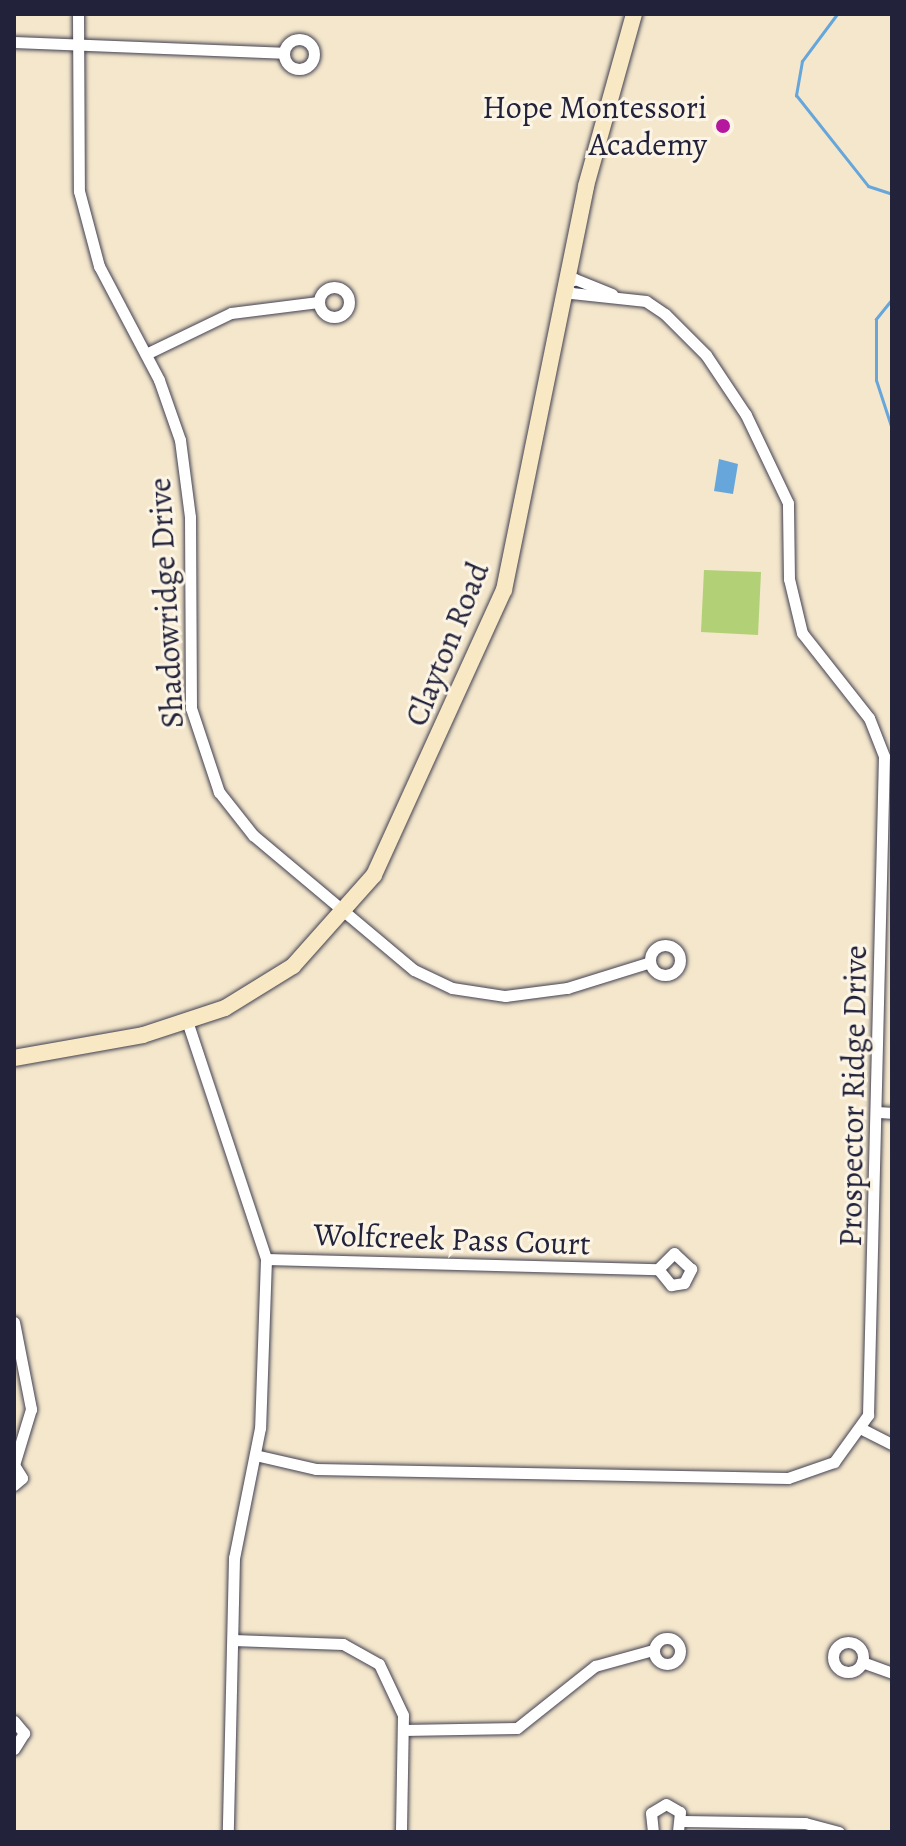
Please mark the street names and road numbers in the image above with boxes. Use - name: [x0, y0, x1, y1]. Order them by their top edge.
- street label: Shadowridge Drive: [140, 477, 192, 729]
- street label: Clayton Road: [397, 556, 497, 732]
- street label: Prospector Ridge Drive: [831, 945, 875, 1247]
- street label: Wolfcreek Pass Court: [313, 1215, 591, 1263]

